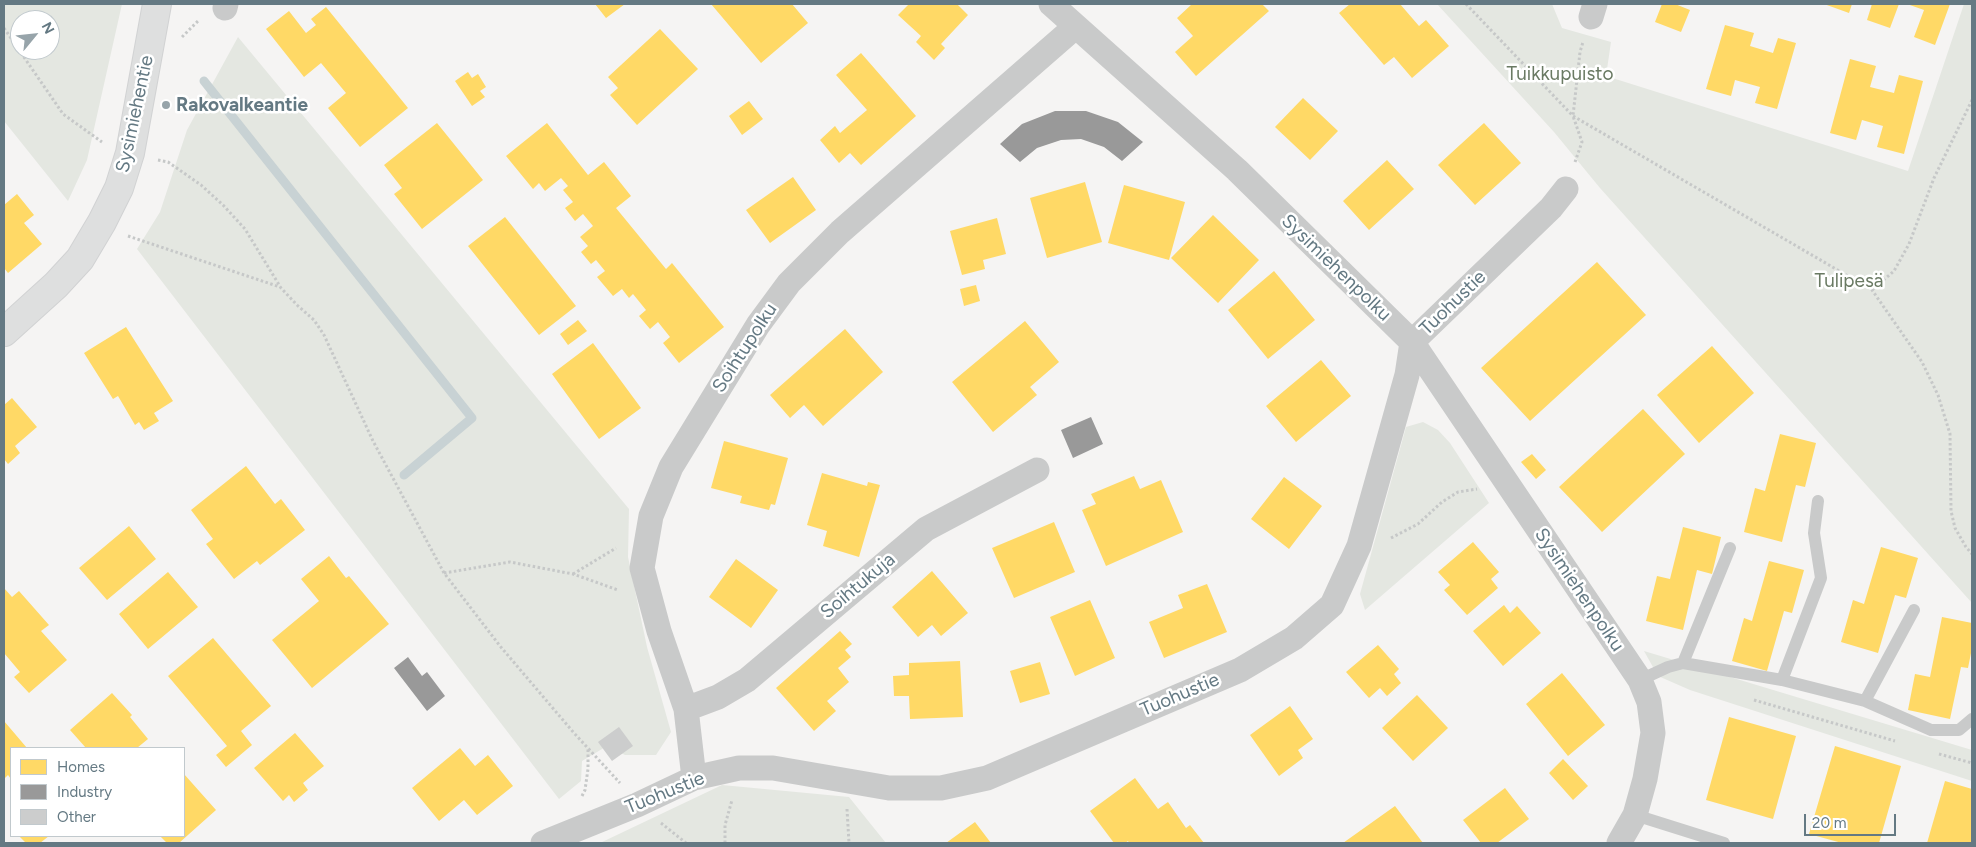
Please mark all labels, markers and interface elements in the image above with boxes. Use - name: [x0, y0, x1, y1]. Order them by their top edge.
- north arrow: [10, 10, 60, 60]
- text: N: [38, 19, 58, 37]
- street label: Sysimiehentie: [111, 53, 159, 175]
- park label: Tuikkupuisto: [1507, 63, 1613, 85]
- place label: Rakovalkeantie: [176, 94, 308, 116]
- marker: Rakovalkeantie: [160, 99, 172, 111]
- street label: Sysimiehenpolku: [1276, 210, 1396, 326]
- street label: Tuohustie: [1415, 266, 1491, 340]
- park label: Tulipesä: [1815, 270, 1883, 292]
- street label: Soihtupolku: [708, 299, 782, 397]
- street label: Sysimiehenpolku: [1529, 524, 1629, 656]
- street label: Soihtukuja: [816, 548, 900, 624]
- street label: Tuohustie: [1137, 668, 1223, 722]
- legend: [10, 747, 185, 837]
- text: Homes: [57, 758, 105, 776]
- street label: Tuohustie: [622, 767, 708, 819]
- text: Industry: [57, 783, 112, 801]
- scale bar: [1806, 804, 1898, 836]
- text: Other: [57, 808, 96, 826]
- text: 20 m: [1812, 814, 1846, 832]

